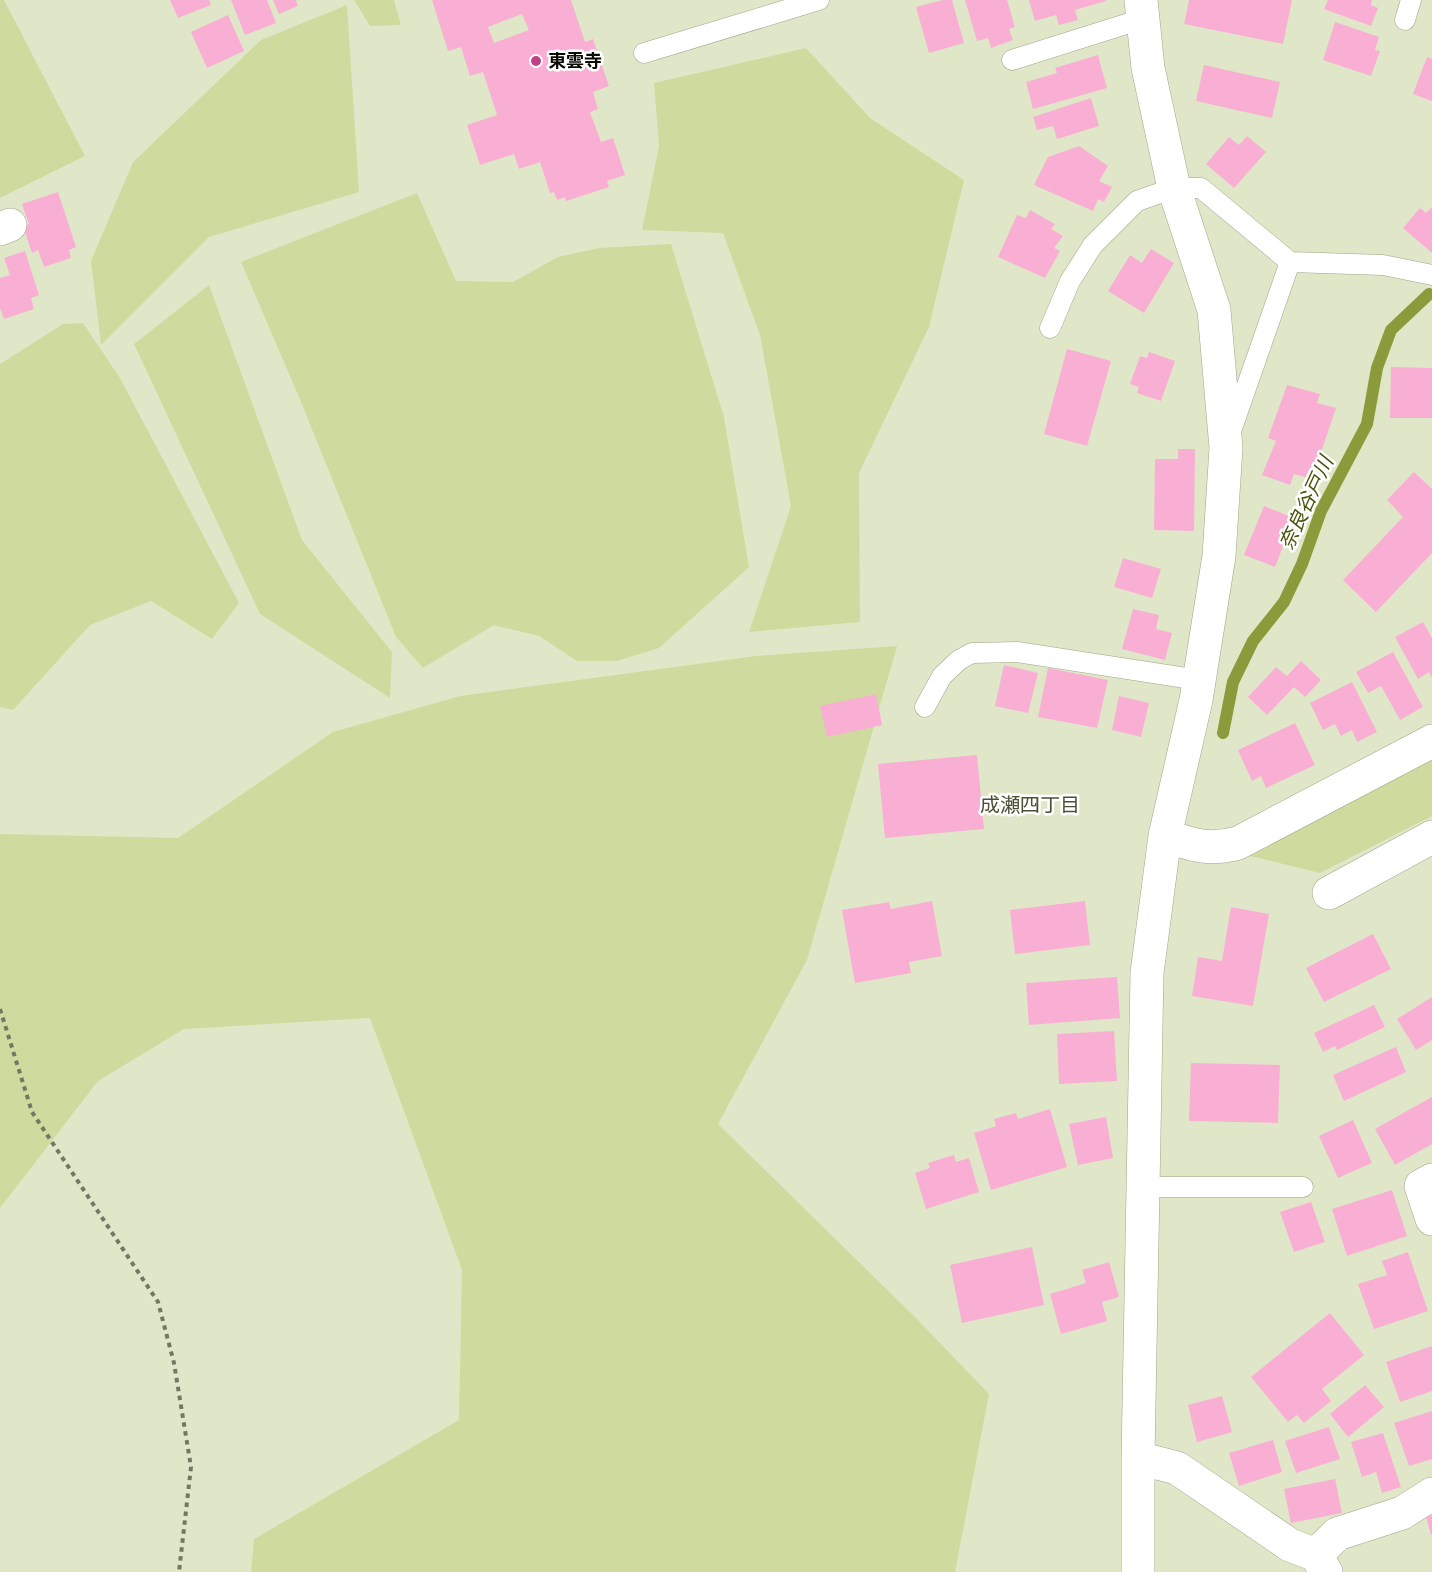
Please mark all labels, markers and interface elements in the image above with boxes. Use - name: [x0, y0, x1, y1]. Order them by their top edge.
- place label: 東雲寺: [548, 50, 602, 72]
- marker: 東雲寺: [529, 54, 543, 68]
- water label: 奈良谷戸川: [1274, 451, 1339, 553]
- district label: 成瀬四丁目: [980, 793, 1080, 817]

